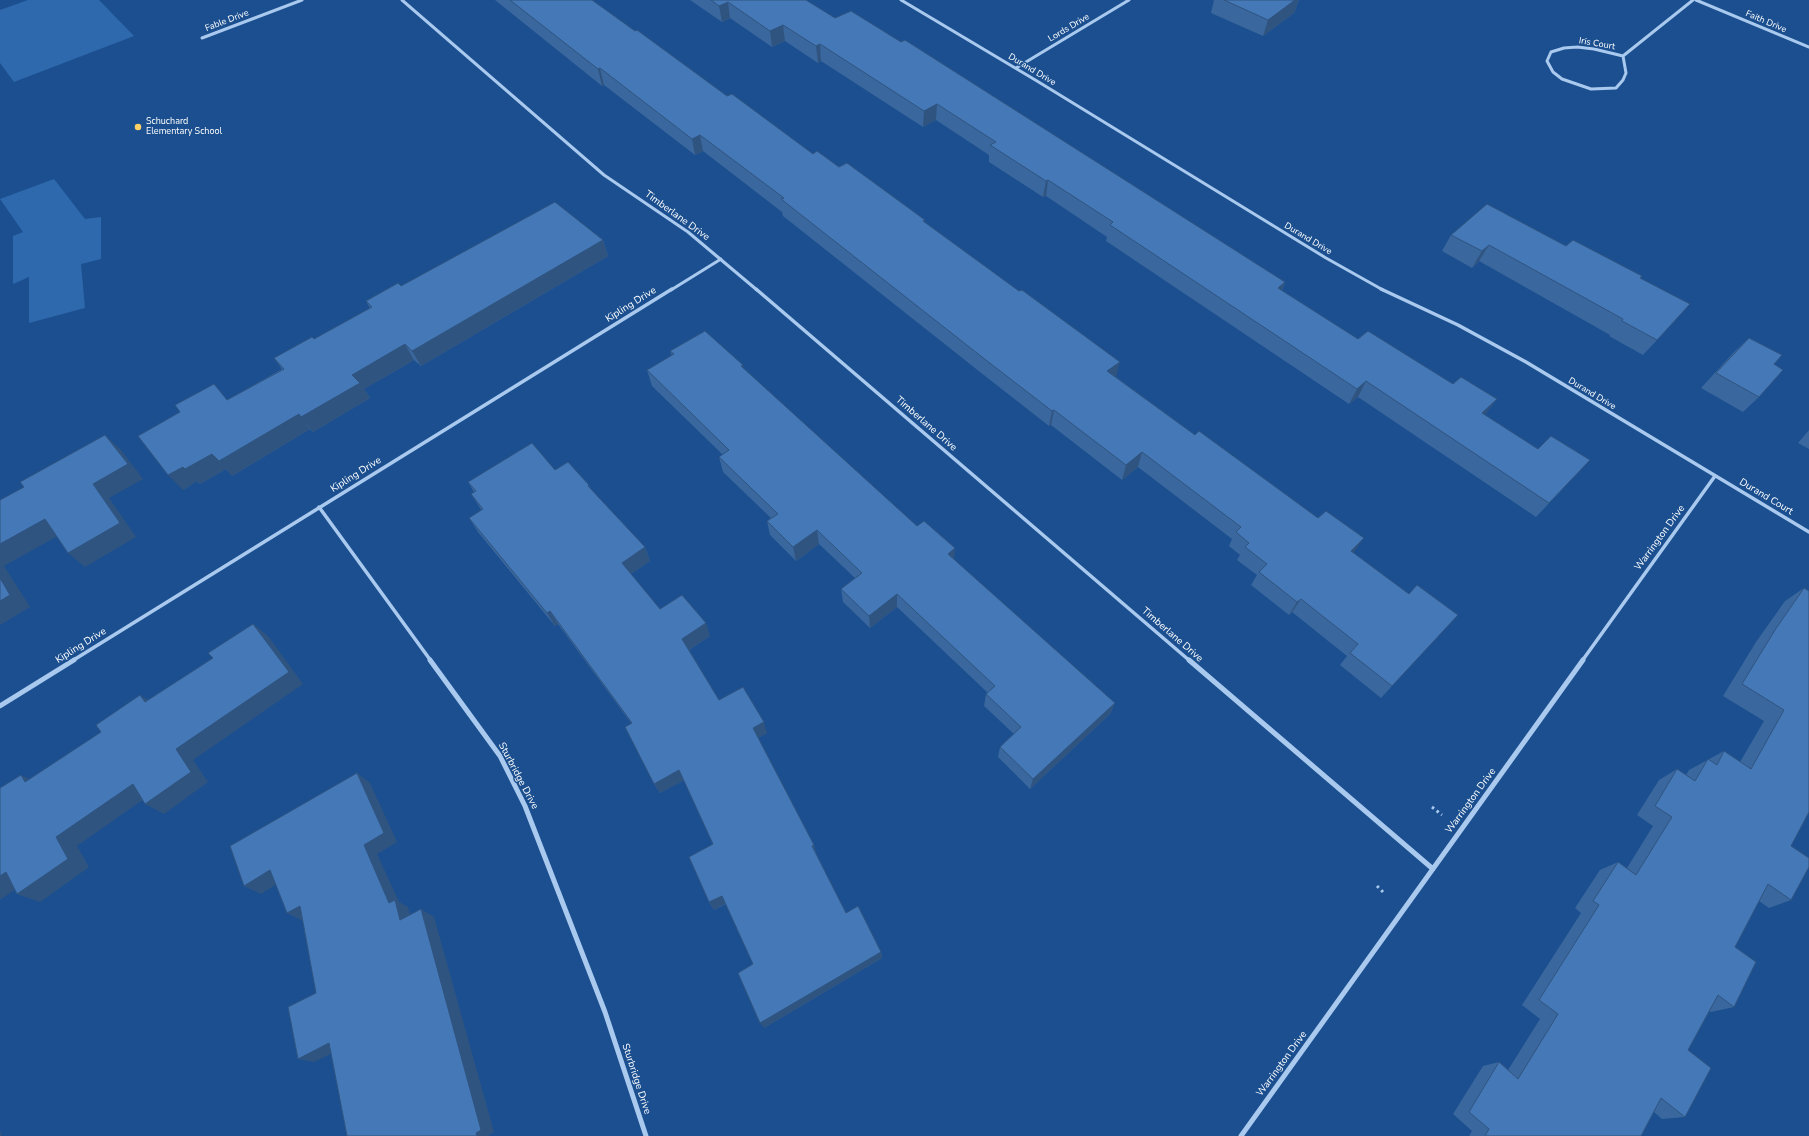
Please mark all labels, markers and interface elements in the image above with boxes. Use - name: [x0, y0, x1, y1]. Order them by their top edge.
- street label: Fable Drive: [204, 8, 250, 34]
- street label: Faith Drive: [1744, 9, 1788, 35]
- street label: Lords Drive: [1046, 11, 1092, 45]
- street label: Iris Court: [1578, 35, 1616, 53]
- street label: Durand Drive: [1006, 52, 1058, 88]
- place label: Schuchard Elementary School: [146, 117, 222, 138]
- marker: Schuchard Elementary School: [133, 122, 143, 132]
- street label: Timberlane Drive: [642, 188, 712, 244]
- street label: Durand Drive: [1282, 221, 1334, 257]
- street label: Kipling Drive: [603, 285, 659, 325]
- street label: Durand Drive: [1566, 376, 1618, 412]
- street label: Timberlane Drive: [893, 394, 959, 454]
- street label: Kipling Drive: [328, 455, 384, 495]
- street label: Durand Court: [1737, 476, 1795, 518]
- street label: Warrington Drive: [1632, 503, 1688, 573]
- street label: Timberlane Drive: [1139, 605, 1205, 665]
- street label: Kipling Drive: [53, 626, 109, 666]
- street label: Sturbridge Drive: [495, 741, 541, 811]
- street label: Warrington Drive: [1443, 766, 1499, 836]
- street label: Warrington Drive: [1254, 1029, 1310, 1099]
- street label: Sturbridge Drive: [619, 1042, 653, 1116]

